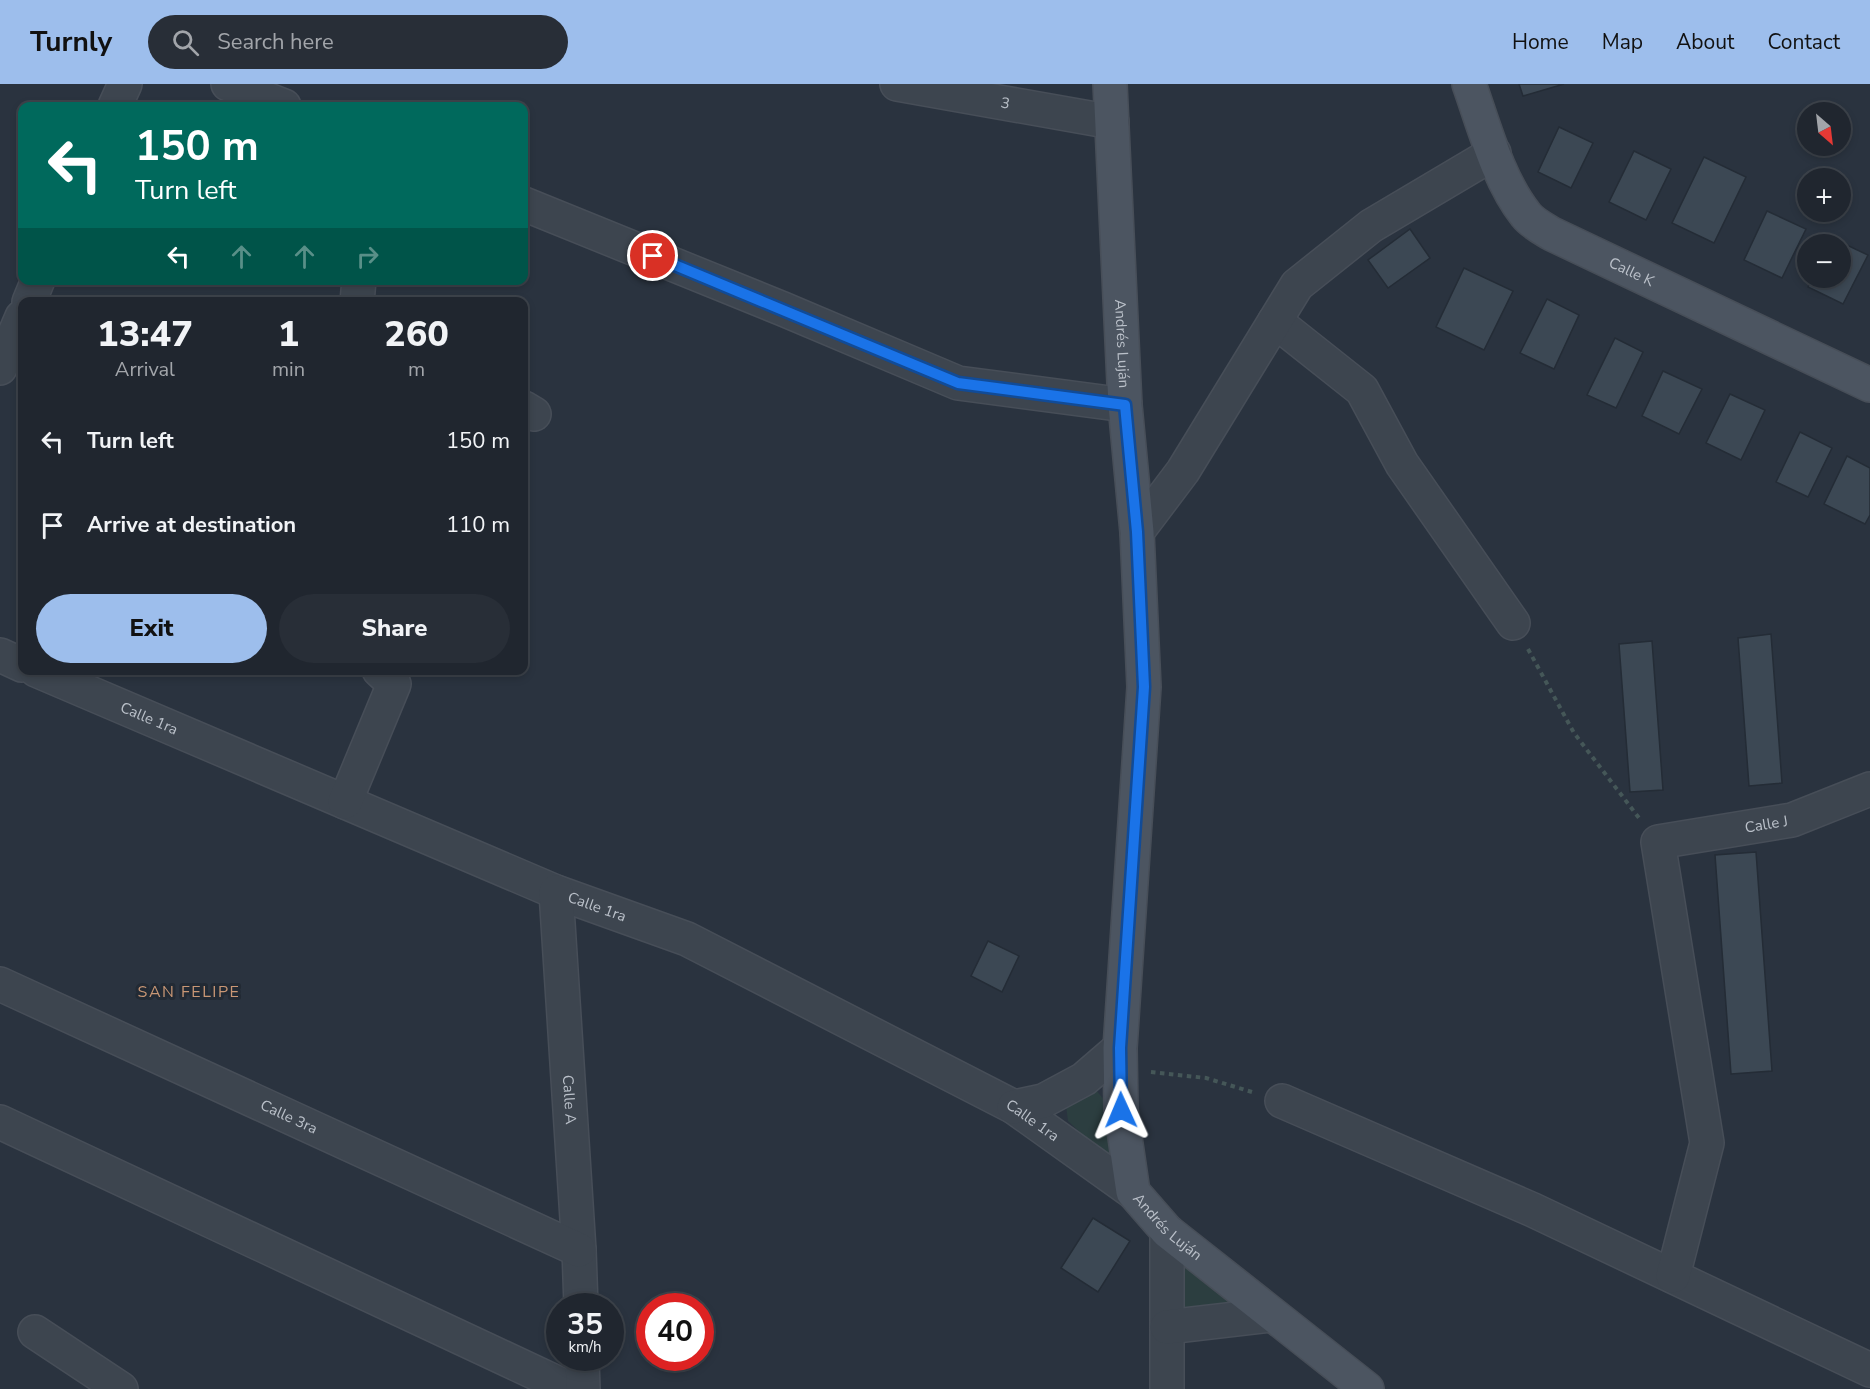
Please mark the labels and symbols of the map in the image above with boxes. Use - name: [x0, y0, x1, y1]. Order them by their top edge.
- street label: 3: [999, 93, 1012, 114]
- north arrow: [1797, 102, 1851, 156]
- pin: [627, 230, 678, 281]
- street label: Calle K: [1606, 252, 1658, 291]
- street label: Andrés Luján: [1110, 299, 1134, 389]
- street label: Calle 1ra: [117, 697, 181, 739]
- street label: Calle J: [1743, 811, 1789, 838]
- street label: Calle 1ra: [565, 887, 629, 926]
- district label: SAN FELIPE: [138, 981, 240, 1003]
- street label: Calle A: [558, 1074, 581, 1125]
- position arrow: [1089, 1078, 1153, 1142]
- street label: Calle 3ra: [257, 1095, 321, 1139]
- street label: Calle 1ra: [1003, 1095, 1063, 1146]
- street label: Andrés Luján: [1129, 1189, 1206, 1265]
- speed limit sign: 40: [636, 1293, 714, 1371]

